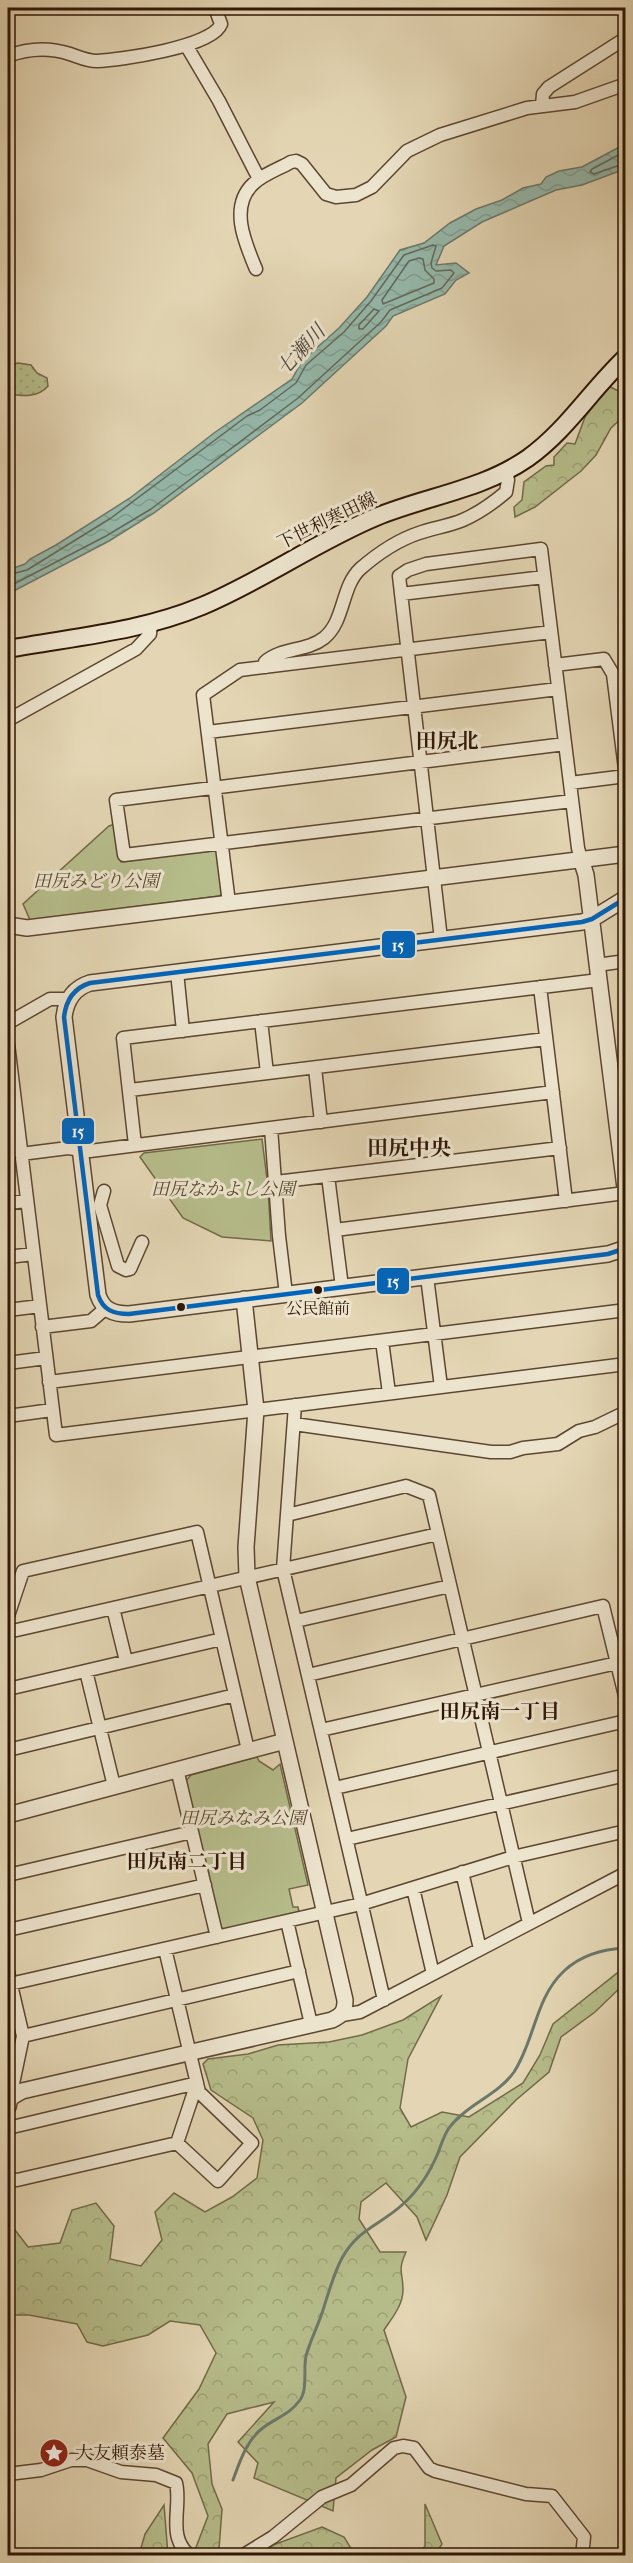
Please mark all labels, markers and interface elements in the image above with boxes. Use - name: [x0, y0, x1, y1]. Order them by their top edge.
- water label: 七瀬川: [272, 319, 331, 380]
- street label: 下世利寒田線: [274, 488, 380, 554]
- district label: 田尻北: [416, 729, 479, 753]
- park label: 田尻みどり公園: [33, 871, 162, 892]
- line badge: 15: [381, 930, 416, 959]
- text: 15: [392, 936, 404, 955]
- line badge: 15: [61, 1117, 95, 1145]
- text: 15: [72, 1122, 84, 1141]
- district label: 田尻中央: [367, 1136, 451, 1160]
- park label: 田尻なかよし公園: [151, 1179, 298, 1200]
- line badge: 15: [376, 1267, 410, 1295]
- text: 15: [387, 1272, 399, 1291]
- marker: 公民館前: [312, 1284, 324, 1296]
- place label: 公民館前: [286, 1299, 350, 1318]
- unlabelled marker: [175, 1301, 187, 1313]
- district label: 田尻南一丁目: [440, 1700, 560, 1723]
- park label: 田尻みなみ公園: [180, 1808, 309, 1829]
- district label: 田尻南二丁目: [127, 1850, 247, 1873]
- place icon: 大友頼泰墓: [38, 2437, 70, 2469]
- place label: 大友頼泰墓: [75, 2443, 165, 2464]

